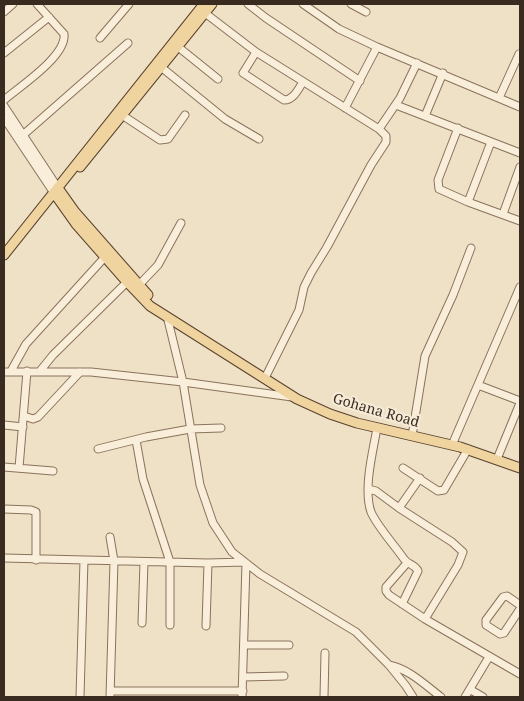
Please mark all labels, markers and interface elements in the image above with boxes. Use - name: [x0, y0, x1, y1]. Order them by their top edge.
- street label: Gohana Road: [331, 391, 421, 431]

